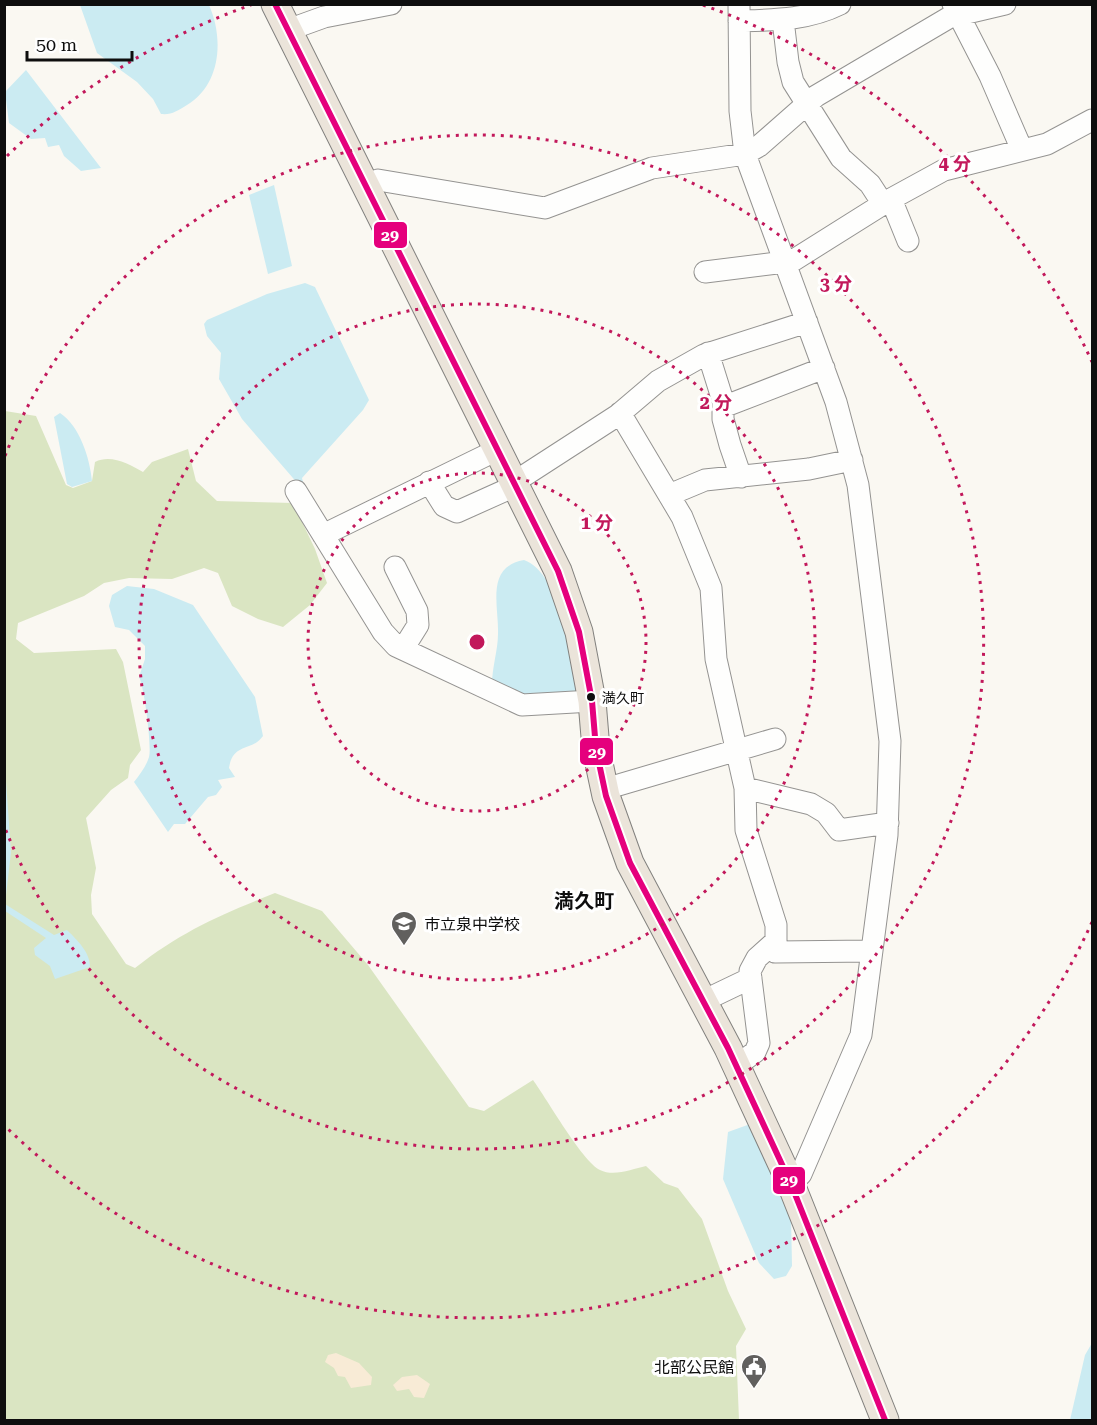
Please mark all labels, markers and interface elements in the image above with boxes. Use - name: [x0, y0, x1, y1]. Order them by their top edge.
- scale bar: [27, 24, 132, 62]
- text: 50 m: [36, 34, 77, 55]
- text: 4 分: [939, 153, 971, 174]
- line badge: 29: [373, 221, 408, 249]
- text: 29: [381, 226, 399, 245]
- text: 3 分: [820, 273, 852, 294]
- text: 2 分: [700, 392, 732, 413]
- text: 1 分: [581, 512, 613, 533]
- centre of rings: [467, 632, 487, 652]
- place label: 満久町: [602, 690, 644, 706]
- marker: 満久町: [585, 691, 597, 703]
- line badge: 29: [579, 737, 614, 766]
- text: 29: [588, 743, 606, 762]
- district label: 満久町: [554, 889, 614, 913]
- school or university icon: 市立泉中学校: [389, 909, 419, 947]
- place label: 市立泉中学校: [424, 915, 520, 934]
- line badge: 29: [772, 1166, 806, 1195]
- text: 29: [780, 1171, 798, 1190]
- public building icon: 北部公民館: [739, 1352, 769, 1390]
- place label: 北部公民館: [654, 1358, 734, 1377]

